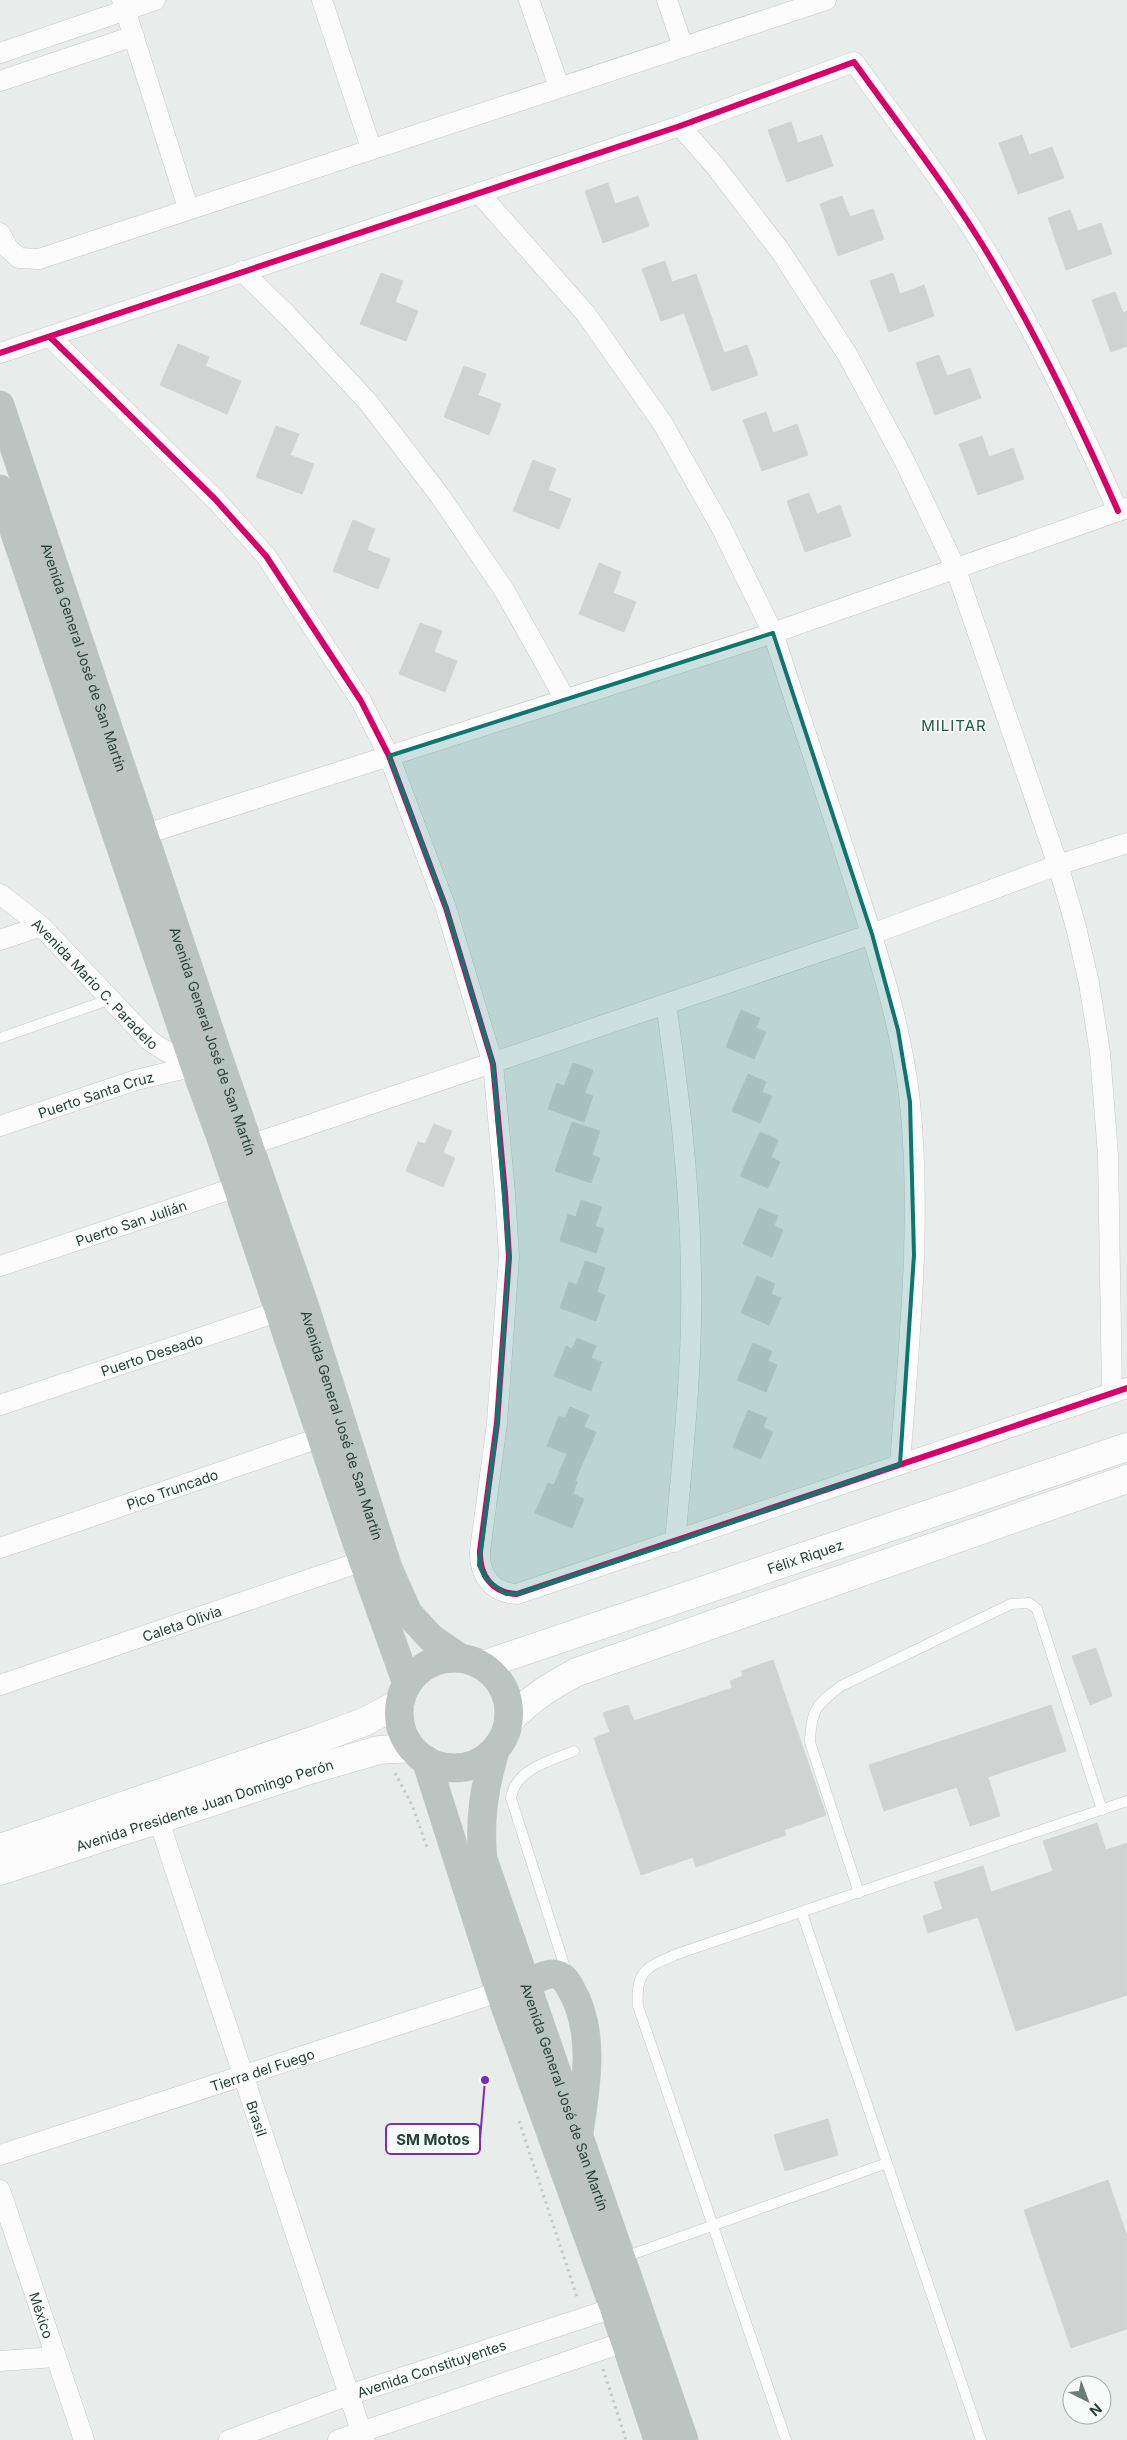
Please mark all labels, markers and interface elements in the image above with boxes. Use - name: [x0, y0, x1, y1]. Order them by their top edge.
- street label: Avenida General José de San Martín: [38, 541, 131, 774]
- district label: MILITAR: [921, 716, 987, 735]
- street label: Avenida Mario C. Paradelo: [29, 914, 162, 1053]
- street label: Avenida General José de San Martín: [167, 925, 260, 1158]
- street label: Puerto Santa Cruz: [36, 1068, 155, 1121]
- street label: Puerto San Julián: [73, 1196, 189, 1249]
- street label: Avenida General José de San Martín: [298, 1308, 387, 1542]
- street label: Puerto Deseado: [98, 1329, 205, 1379]
- street label: Pico Truncado: [124, 1465, 220, 1512]
- street label: Félix Riquez: [765, 1535, 845, 1577]
- street label: Caleta Olivia: [140, 1602, 224, 1644]
- street label: Avenida Presidente Juan Domingo Perón: [74, 1755, 335, 1854]
- street label: Avenida General José de San Martín: [518, 1981, 613, 2213]
- street label: Tierra del Fuego: [208, 2044, 317, 2094]
- street label: Brasil: [244, 2098, 271, 2138]
- callout: SM Motos: [386, 2124, 480, 2154]
- text: SM Motos: [396, 2130, 470, 2149]
- street label: México: [26, 2290, 58, 2341]
- street label: Avenida Constituyentes: [355, 2336, 508, 2400]
- north arrow: [1062, 2375, 1112, 2425]
- text: N: [1086, 2400, 1106, 2420]

